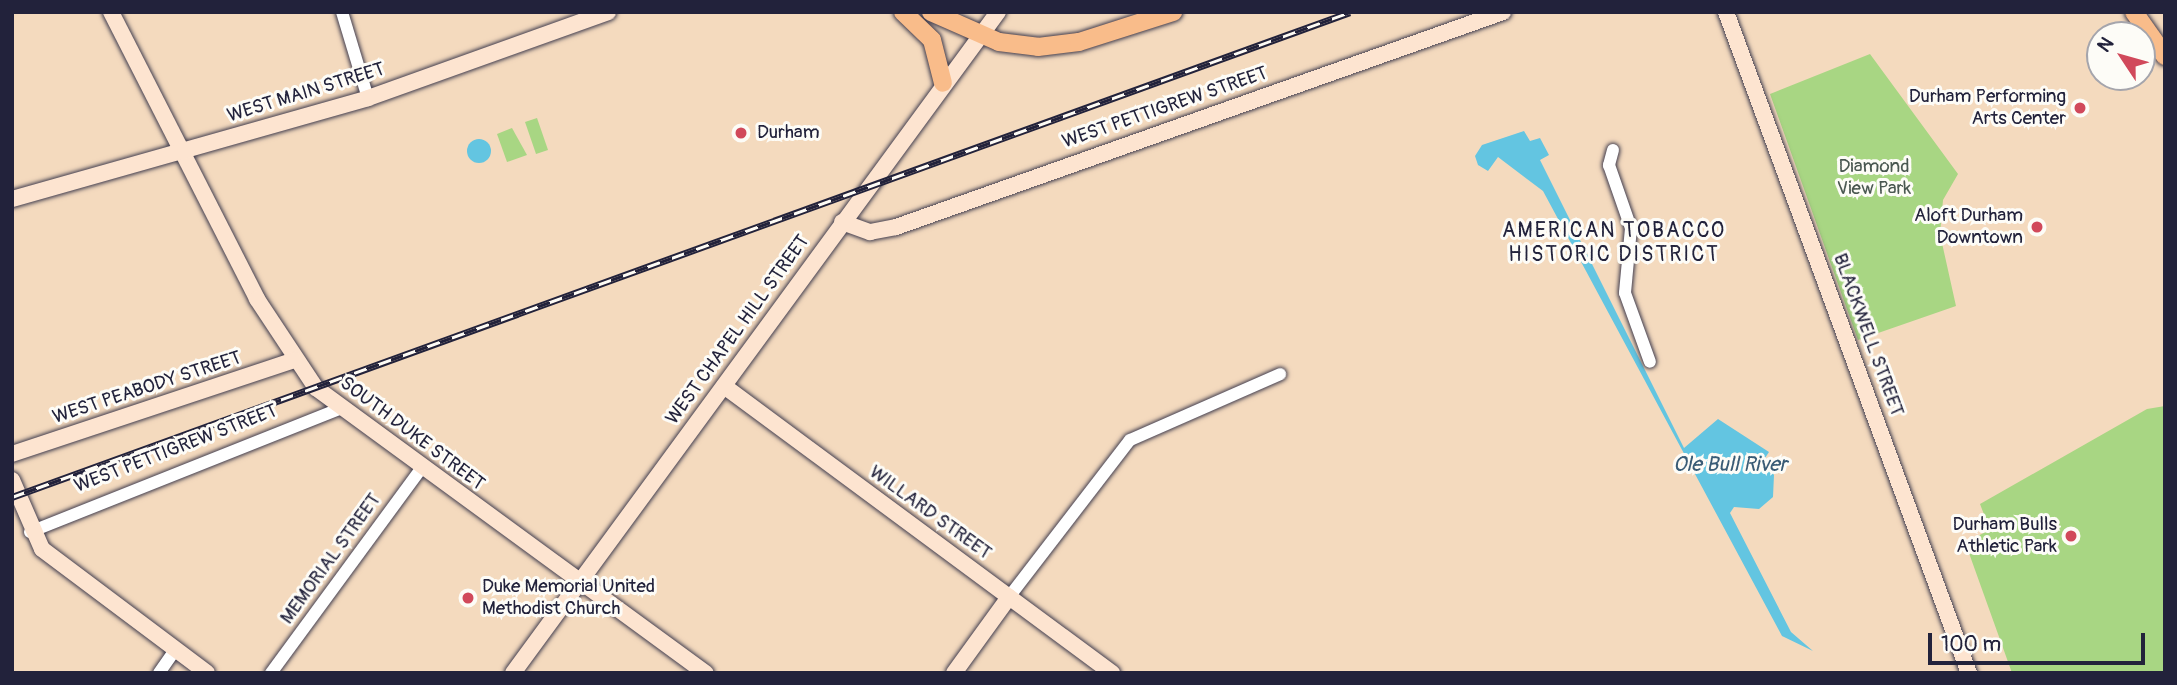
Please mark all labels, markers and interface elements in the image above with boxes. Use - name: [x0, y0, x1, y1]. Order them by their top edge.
- north arrow: [2086, 21, 2156, 91]
- text: N: [2092, 33, 2119, 57]
- street label: WEST MAIN STREET: [225, 58, 387, 128]
- street label: WEST PETTIGREW STREET: [1059, 62, 1271, 154]
- place label: Durham Performing Arts Center: [1909, 86, 2066, 130]
- marker: Durham Performing Arts Center: [2072, 100, 2088, 116]
- place label: Durham: [757, 122, 820, 144]
- marker: Durham: [731, 123, 751, 143]
- park label: Diamond View Park: [1837, 156, 1911, 200]
- place label: Aloft Durham Downtown: [1914, 205, 2023, 249]
- district label: AMERICAN TOBACCO HISTORIC DISTRICT: [1504, 218, 1724, 268]
- marker: Aloft Durham Downtown: [2029, 219, 2045, 235]
- street label: WEST CHAPEL HILL STREET: [661, 231, 815, 429]
- street label: BLACKWELL STREET: [1828, 250, 1908, 420]
- street label: WEST PEABODY STREET: [50, 347, 244, 429]
- street label: SOUTH DUKE STREET: [335, 372, 489, 496]
- street label: WEST PETTIGREW STREET: [71, 400, 281, 498]
- water label: Ole Bull River: [1673, 452, 1787, 478]
- street label: WILLARD STREET: [865, 461, 995, 565]
- street label: MEMORIAL STREET: [276, 489, 386, 629]
- place label: Durham Bulls Athletic Park: [1953, 514, 2057, 558]
- marker: Durham Bulls Athletic Park: [2063, 528, 2079, 544]
- place label: Duke Memorial United Methodist Church: [482, 576, 655, 620]
- marker: Duke Memorial United Methodist Church: [460, 590, 476, 606]
- scale bar: [1932, 618, 2149, 662]
- text: 100 m: [1941, 631, 2001, 658]

